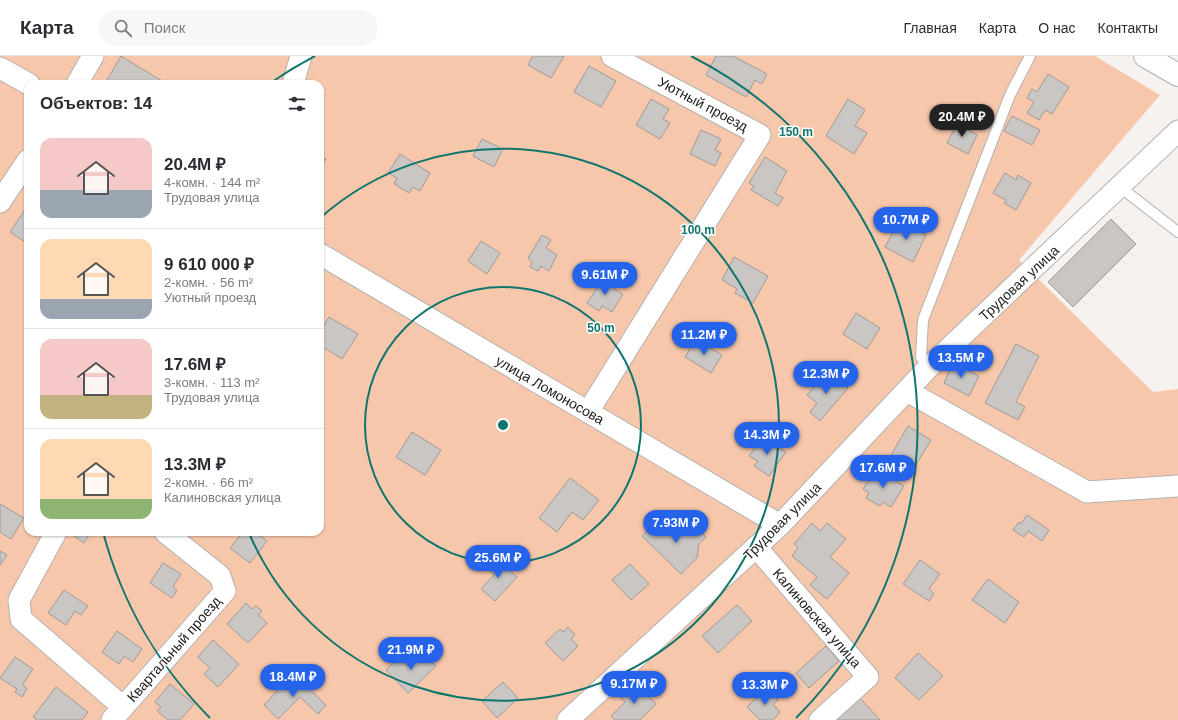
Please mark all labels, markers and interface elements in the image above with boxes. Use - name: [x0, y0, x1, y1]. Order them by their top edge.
- search box: [98, 10, 378, 46]
- text: Карта: [20, 17, 74, 38]
- icon: search: [112, 17, 134, 39]
- text: Поиск: [144, 19, 185, 36]
- text: Главная: [903, 20, 957, 36]
- text: Карта: [979, 20, 1016, 36]
- text: О нас: [1038, 20, 1076, 36]
- text: Контакты: [1098, 20, 1158, 36]
- street label: Уютный проезд: [655, 74, 751, 134]
- icon: filters: [286, 93, 308, 115]
- text: Объектов: 14: [40, 94, 152, 113]
- pin: 20.4M ₽: [925, 104, 999, 138]
- text: 20.4M ₽: [938, 109, 986, 124]
- text: 150 m: [779, 125, 813, 139]
- icon: home: [72, 154, 120, 202]
- text: 20.4M ₽: [164, 155, 226, 174]
- text: 4-комн. · 144 m²: [164, 175, 260, 190]
- text: Трудовая улица: [164, 190, 260, 205]
- pin: 10.7M ₽: [869, 207, 943, 241]
- text: 10.7M ₽: [882, 212, 930, 227]
- text: 100 m: [681, 223, 715, 237]
- street label: Трудовая улица: [976, 242, 1062, 324]
- icon: home: [72, 255, 120, 303]
- text: 9 610 000 ₽: [164, 255, 254, 274]
- pin: 9.61M ₽: [568, 262, 642, 296]
- text: 9.61M ₽: [581, 267, 629, 282]
- text: 2-комн. · 56 m²: [164, 275, 253, 290]
- text: Уютный проезд: [164, 290, 256, 305]
- text: 50 m: [587, 321, 615, 335]
- pin: 11.2M ₽: [667, 322, 741, 356]
- text: 11.2M ₽: [681, 327, 727, 342]
- pin: 13.5M ₽: [924, 345, 998, 379]
- text: 13.5M ₽: [937, 350, 985, 365]
- street label: улица Ломоносова: [493, 352, 607, 428]
- icon: home: [72, 355, 120, 403]
- text: 17.6M ₽: [164, 355, 226, 374]
- pin: 12.3M ₽: [789, 361, 863, 395]
- text: 12.3M ₽: [802, 366, 850, 381]
- text: 3-комн. · 113 m²: [164, 375, 259, 390]
- text: Трудовая улица: [164, 390, 260, 405]
- centre of rings: [496, 418, 510, 432]
- pin: 14.3M ₽: [730, 422, 804, 456]
- text: 14.3M ₽: [743, 427, 791, 442]
- icon: home: [72, 455, 120, 503]
- text: 13.3M ₽: [164, 455, 226, 474]
- pin: 17.6M ₽: [846, 455, 920, 489]
- text: 17.6M ₽: [859, 460, 907, 475]
- text: 2-комн. · 66 m²: [164, 475, 253, 490]
- street label: Трудовая улица: [740, 479, 824, 563]
- text: Калиновская улица: [164, 490, 281, 505]
- pin: 7.93M ₽: [639, 510, 713, 544]
- text: 7.93M ₽: [652, 515, 700, 530]
- pin: 25.6M ₽: [461, 545, 535, 579]
- text: 25.6M ₽: [474, 550, 522, 565]
- street label: Калиновская улица: [770, 565, 864, 671]
- street label: Квартальный проезд: [124, 593, 224, 705]
- pin: 21.9M ₽: [374, 637, 448, 671]
- text: 21.9M ₽: [387, 642, 435, 657]
- pin: 18.4M ₽: [256, 664, 330, 698]
- text: 18.4M ₽: [269, 669, 317, 684]
- pin: 9.17M ₽: [597, 671, 671, 705]
- pin: 13.3M ₽: [728, 672, 802, 706]
- text: 9.17M ₽: [610, 676, 658, 691]
- text: 13.3M ₽: [741, 677, 789, 692]

